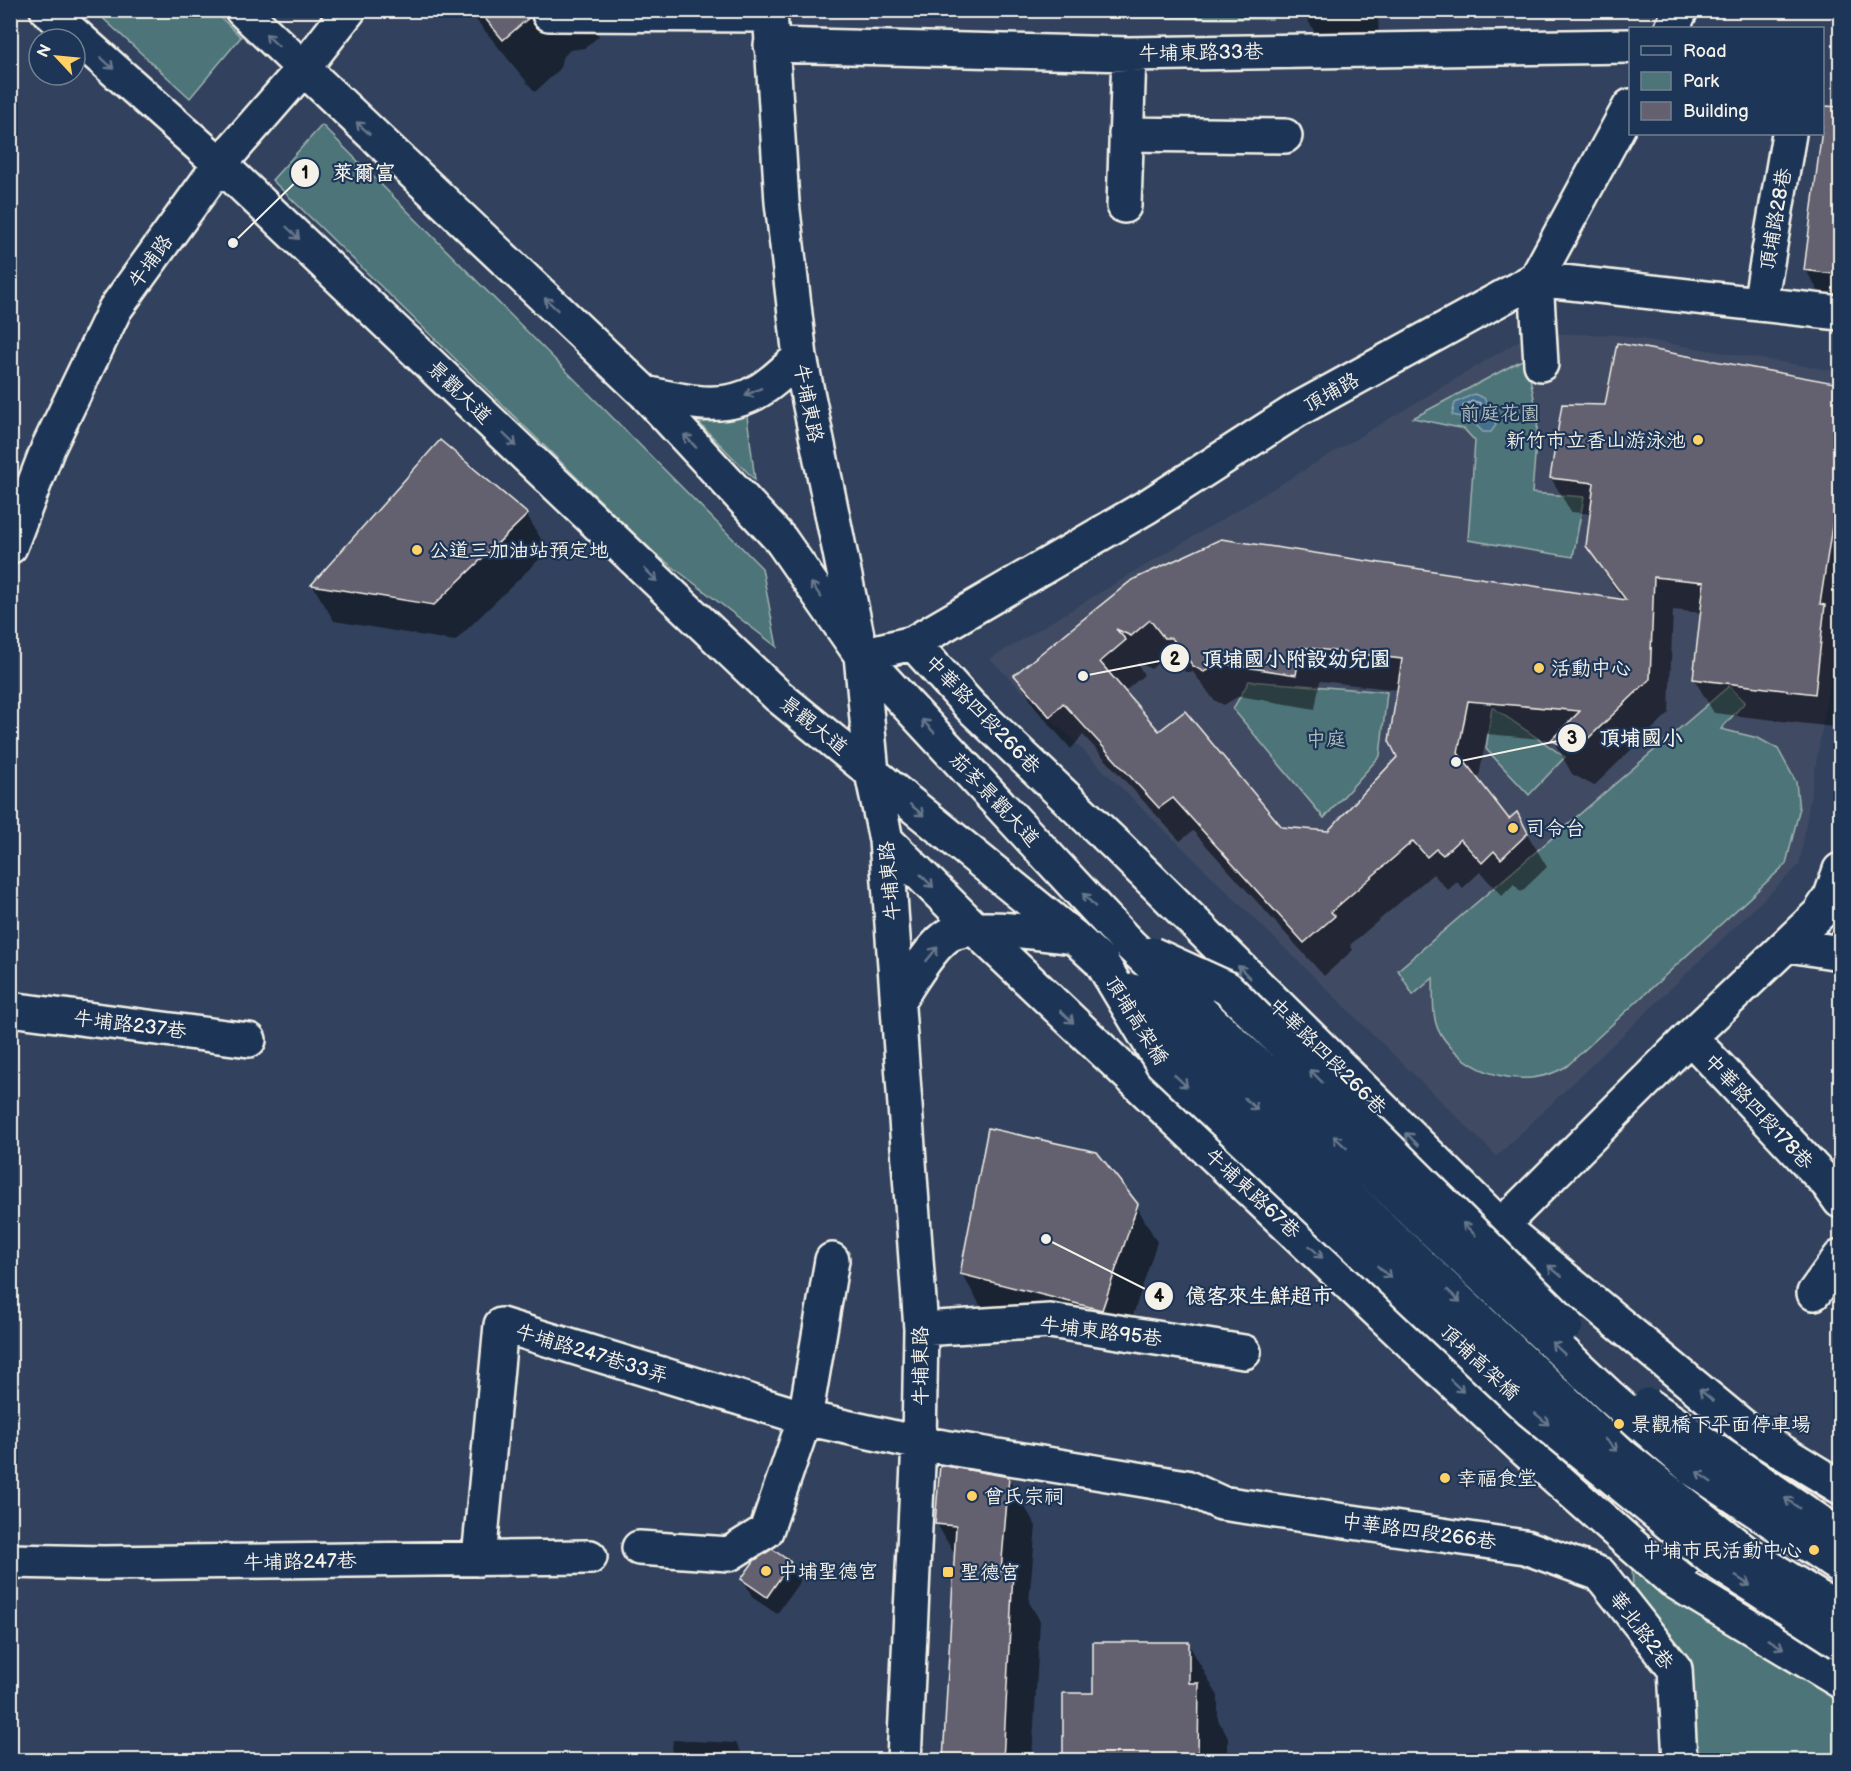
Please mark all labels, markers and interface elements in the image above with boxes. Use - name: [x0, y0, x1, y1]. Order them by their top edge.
- north arrow: [27, 27, 87, 87]
- legend: [1629, 27, 1824, 135]
- one-way arrow: [265, 33, 280, 47]
- street label: 牛埔東路33巷: [1139, 40, 1265, 66]
- text: Road: [1683, 41, 1727, 62]
- text: N: [34, 42, 56, 61]
- one-way arrow: [99, 56, 114, 70]
- text: Park: [1683, 71, 1719, 92]
- text: Building: [1683, 101, 1749, 122]
- one-way arrow: [356, 121, 371, 135]
- callout: 萊爾富: [290, 153, 407, 192]
- text: 萊爾富: [333, 161, 396, 186]
- text: 1: [301, 163, 309, 184]
- street label: 頂埔路28巷: [1755, 165, 1797, 272]
- one-way arrow: [285, 226, 300, 240]
- street label: 牛埔路: [123, 229, 179, 293]
- one-way arrow: [544, 298, 559, 312]
- street label: 景觀大道: [422, 356, 496, 429]
- street label: 牛埔東路: [789, 362, 828, 446]
- street label: 頂埔路: [1299, 367, 1364, 418]
- one-way arrow: [745, 387, 763, 399]
- park label: 前庭花園: [1460, 402, 1540, 426]
- place label: 新竹市立香山游泳池: [1506, 429, 1686, 453]
- one-way arrow: [502, 433, 517, 447]
- marker: 新竹市立香山游泳池: [1691, 433, 1705, 447]
- one-way arrow: [683, 434, 697, 449]
- place label: 公道三加油站預定地: [429, 539, 609, 563]
- marker: 公道三加油站預定地: [410, 543, 424, 557]
- one-way arrow: [643, 568, 658, 582]
- one-way arrow: [810, 582, 822, 598]
- callout: 頂埔國小附設幼兒園: [1160, 639, 1403, 678]
- text: 頂埔國小附設幼兒園: [1202, 647, 1391, 672]
- text: 2: [1170, 649, 1181, 670]
- street label: 中華路四段266巷: [919, 650, 1046, 780]
- place label: 活動中心: [1551, 657, 1631, 681]
- marker: 活動中心: [1532, 661, 1546, 675]
- street label: 景觀大道: [775, 691, 852, 760]
- callout: 頂埔國小: [1557, 718, 1695, 757]
- one-way arrow: [920, 719, 935, 734]
- text: 頂埔國小: [1599, 726, 1683, 751]
- park label: 中庭: [1306, 728, 1346, 752]
- text: 3: [1567, 728, 1577, 749]
- street label: 茄苳景觀大道: [945, 748, 1044, 852]
- one-way arrow: [909, 803, 924, 817]
- place label: 司令台: [1525, 817, 1585, 841]
- marker: 司令台: [1506, 821, 1520, 835]
- street label: 牛埔東路: [874, 839, 905, 922]
- one-way arrow: [920, 874, 935, 889]
- one-way arrow: [1082, 893, 1096, 908]
- one-way arrow: [925, 947, 939, 962]
- one-way arrow: [1236, 965, 1251, 979]
- street label: 頂埔高架橋: [1099, 972, 1173, 1069]
- street label: 中華路四段266巷: [1264, 993, 1392, 1121]
- street label: 牛埔路237巷: [72, 1006, 189, 1044]
- one-way arrow: [1060, 1010, 1075, 1024]
- street label: 中華路四段178巷: [1699, 1049, 1819, 1175]
- one-way arrow: [1308, 1069, 1323, 1084]
- one-way arrow: [1173, 1074, 1188, 1088]
- one-way arrow: [1244, 1097, 1259, 1112]
- one-way arrow: [1405, 1131, 1420, 1146]
- one-way arrow: [1332, 1135, 1347, 1149]
- street label: 牛埔東路67巷: [1200, 1143, 1306, 1245]
- one-way arrow: [1461, 1221, 1476, 1236]
- one-way arrow: [1308, 1245, 1323, 1260]
- one-way arrow: [1548, 1264, 1563, 1278]
- one-way arrow: [1376, 1265, 1391, 1279]
- callout: 億客來生鮮超市: [1144, 1276, 1345, 1315]
- text: 億客來生鮮超市: [1186, 1284, 1333, 1309]
- text: 4: [1154, 1286, 1165, 1307]
- one-way arrow: [1446, 1289, 1461, 1303]
- street label: 牛埔東路95巷: [1038, 1313, 1164, 1352]
- street label: 牛埔路247巷33弄: [513, 1319, 671, 1389]
- street label: 頂埔高架橋: [1435, 1320, 1524, 1406]
- street label: 牛埔東路: [909, 1325, 933, 1406]
- one-way arrow: [1551, 1341, 1566, 1355]
- one-way arrow: [1450, 1379, 1465, 1394]
- one-way arrow: [1698, 1389, 1714, 1402]
- one-way arrow: [1534, 1413, 1550, 1426]
- place label: 景觀橋下平面停車場: [1631, 1413, 1811, 1437]
- marker: 景觀橋下平面停車場: [1612, 1417, 1626, 1431]
- one-way arrow: [1603, 1437, 1618, 1451]
- place label: 幸福食堂: [1457, 1467, 1537, 1491]
- marker: 幸福食堂: [1438, 1471, 1452, 1485]
- one-way arrow: [1696, 1471, 1712, 1483]
- place label: 曾氏宗祠: [984, 1485, 1064, 1509]
- marker: 曾氏宗祠: [965, 1489, 979, 1503]
- one-way arrow: [1785, 1497, 1801, 1509]
- street label: 中華路四段266巷: [1340, 1509, 1499, 1555]
- place label: 中埔市民活動中心: [1642, 1539, 1802, 1563]
- marker: 中埔市民活動中心: [1807, 1543, 1821, 1557]
- street label: 牛埔路247巷: [243, 1549, 358, 1575]
- place label: 中埔聖德宮: [778, 1560, 878, 1584]
- place label: 聖德宮: [960, 1561, 1020, 1585]
- marker: 中埔聖德宮: [759, 1564, 773, 1578]
- marker: 聖德宮: [941, 1565, 955, 1579]
- one-way arrow: [1734, 1575, 1751, 1587]
- street label: 華北路2巷: [1604, 1587, 1679, 1675]
- one-way arrow: [1767, 1639, 1784, 1651]

